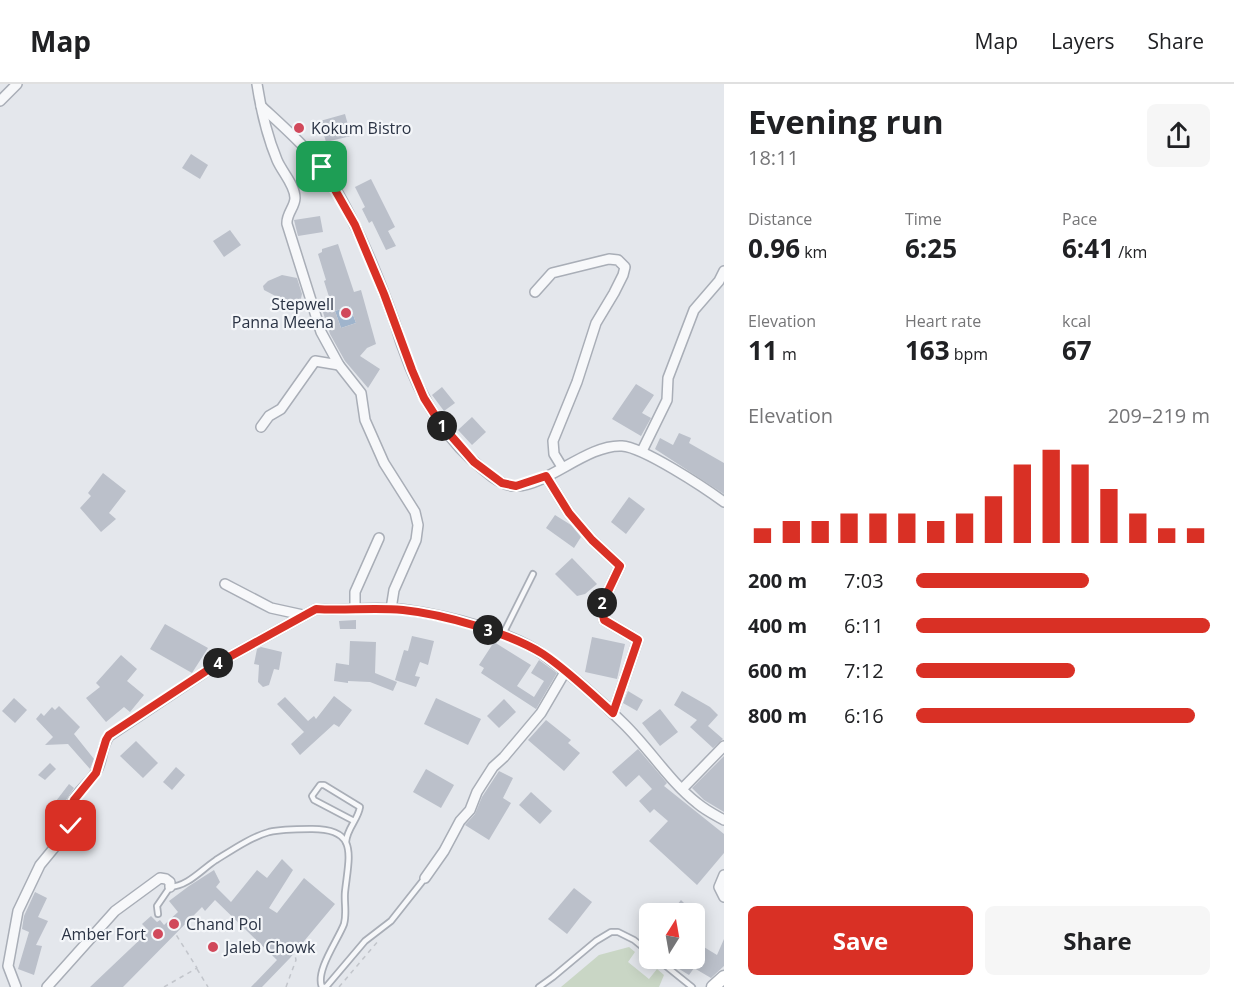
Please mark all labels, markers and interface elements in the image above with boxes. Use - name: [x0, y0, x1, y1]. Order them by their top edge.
- text: Map: [30, 22, 91, 60]
- text: Map: [975, 27, 1018, 55]
- text: Layers: [1051, 27, 1115, 55]
- text: Share: [1148, 27, 1204, 55]
- text: Evening run: [748, 99, 944, 144]
- button: share: [1147, 104, 1210, 167]
- place label: Kokum Bistro: [311, 117, 411, 139]
- marker: Kokum Bistro: [292, 121, 306, 135]
- pin: [296, 141, 347, 192]
- text: 18:11: [748, 144, 799, 171]
- icon: arrive: [305, 150, 338, 183]
- text: Distance: [748, 208, 812, 230]
- text: Time: [905, 208, 942, 230]
- text: Pace: [1062, 208, 1097, 230]
- text: 0.96: [748, 230, 800, 266]
- text: 6:25: [905, 230, 957, 266]
- text: 6:41: [1062, 230, 1114, 266]
- text: km: [800, 241, 827, 263]
- text: /km: [1114, 241, 1147, 263]
- place label: Stepwell Panna Meena: [232, 293, 334, 333]
- marker: Stepwell Panna Meena: [339, 306, 353, 320]
- text: Elevation: [748, 310, 816, 332]
- text: Heart rate: [905, 310, 981, 332]
- text: kcal: [1062, 310, 1091, 332]
- text: 11: [748, 332, 778, 368]
- text: 163: [905, 332, 950, 368]
- text: 67: [1062, 332, 1092, 368]
- text: m: [778, 343, 797, 365]
- text: bpm: [950, 343, 988, 365]
- text: Elevation: [748, 402, 833, 429]
- text: 209–219 m: [1108, 402, 1210, 429]
- pin: 1: [427, 411, 457, 441]
- text: 1: [437, 415, 447, 437]
- text: 200 m: [748, 567, 807, 594]
- text: 7:03: [844, 567, 884, 594]
- pin: 2: [587, 588, 617, 618]
- text: 2: [597, 592, 607, 614]
- text: 400 m: [748, 612, 807, 639]
- text: 6:11: [844, 612, 884, 639]
- pin: 3: [473, 615, 503, 645]
- text: 3: [483, 619, 493, 641]
- pin: 4: [203, 648, 233, 678]
- text: 4: [213, 652, 223, 674]
- text: 600 m: [748, 657, 807, 684]
- text: 7:12: [844, 657, 884, 684]
- text: 800 m: [748, 702, 807, 729]
- text: 6:16: [844, 702, 884, 729]
- pin: [45, 800, 96, 851]
- icon: check: [54, 809, 87, 842]
- north arrow: [639, 903, 705, 969]
- map controls: [639, 903, 705, 969]
- button: Save: [748, 906, 973, 975]
- button: Share: [985, 906, 1210, 975]
- place label: Chand Pol: [186, 913, 262, 935]
- marker: Chand Pol: [167, 917, 181, 931]
- place label: Amber Fort: [61, 923, 146, 945]
- marker: Amber Fort: [151, 927, 165, 941]
- place label: Jaleb Chowk: [223, 936, 316, 958]
- marker: Jaleb Chowk: [206, 940, 220, 954]

